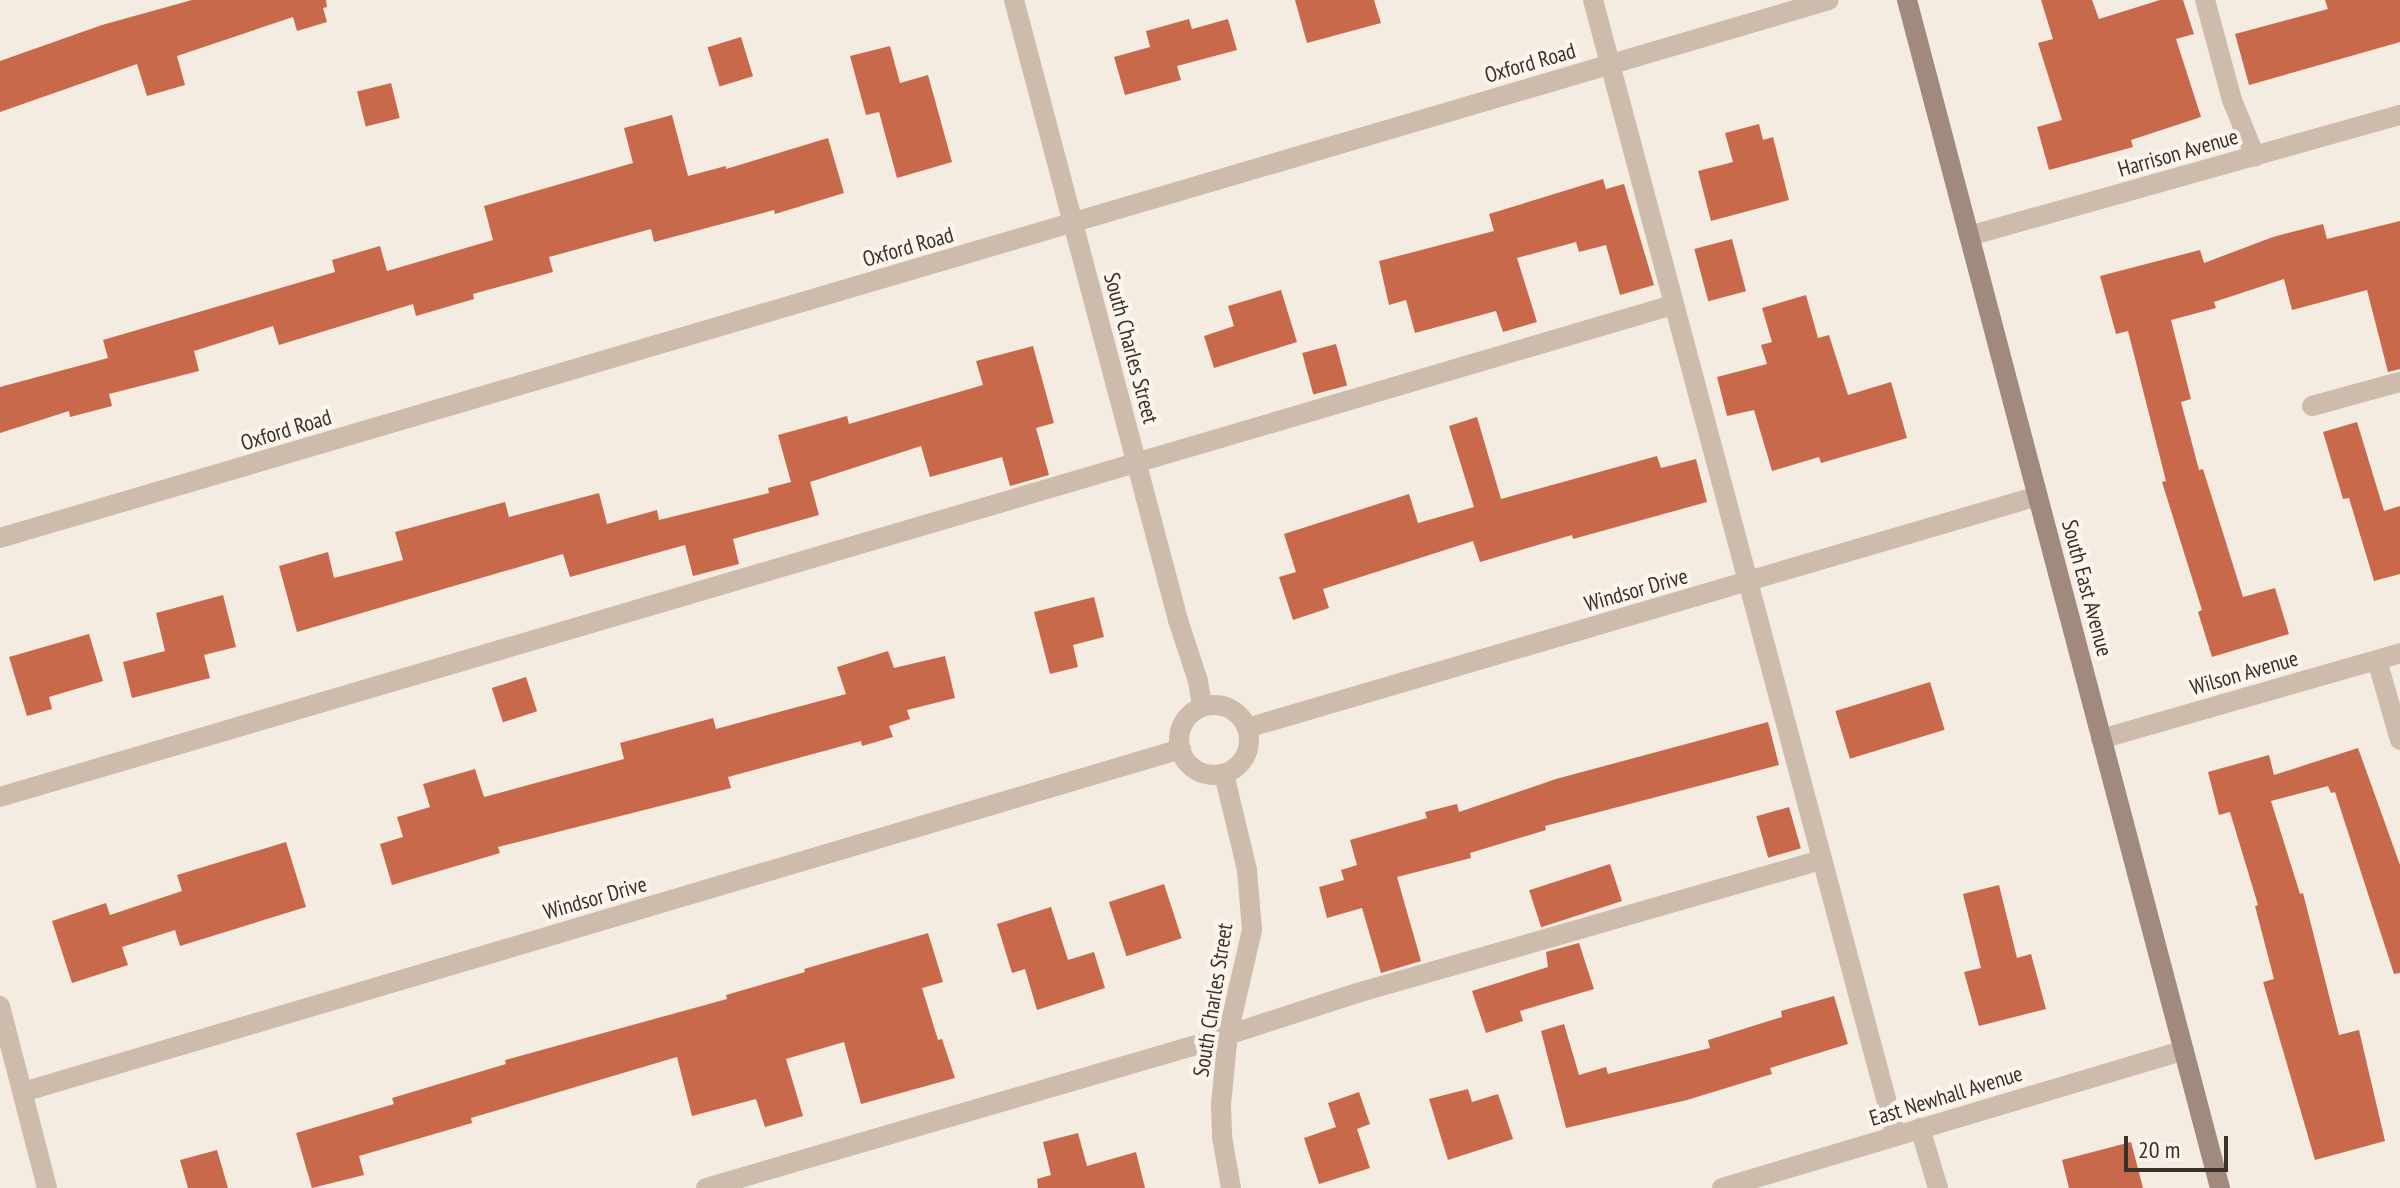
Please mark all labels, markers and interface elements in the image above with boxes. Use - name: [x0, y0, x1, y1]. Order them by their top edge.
- street label: Oxford Road: [1481, 37, 1579, 89]
- street label: Harrison Avenue: [2115, 123, 2241, 183]
- street label: Oxford Road: [859, 221, 957, 273]
- street label: South Charles Street: [1098, 270, 1164, 426]
- street label: Oxford Road: [238, 404, 334, 456]
- street label: South East Avenue: [2056, 517, 2118, 659]
- street label: Windsor Drive: [1581, 563, 1691, 617]
- street label: Wilson Avenue: [2187, 645, 2301, 701]
- street label: Windsor Drive: [540, 871, 650, 925]
- street label: South Charles Street: [1188, 921, 1238, 1079]
- street label: East Newhall Avenue: [1866, 1060, 2026, 1132]
- scale bar: [2128, 1120, 2232, 1170]
- text: 20 m: [2138, 1134, 2180, 1165]

